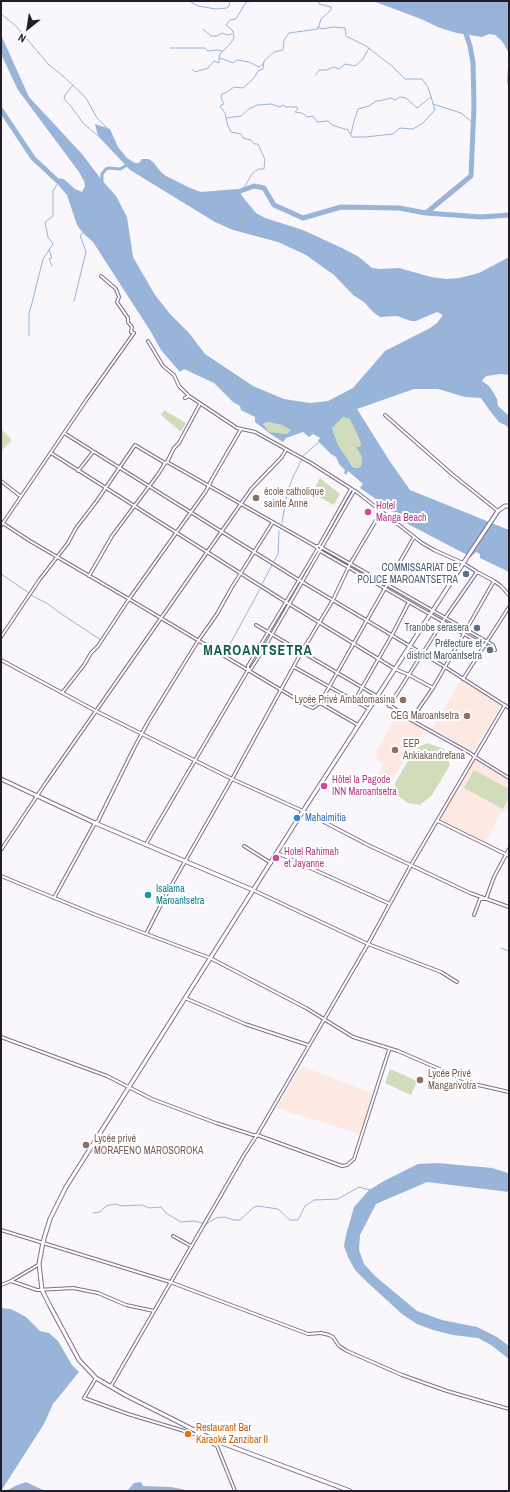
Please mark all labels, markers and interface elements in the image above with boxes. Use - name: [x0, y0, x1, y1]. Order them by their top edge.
- north arrow: [8, 8, 48, 48]
- text: N: [16, 31, 28, 46]
- place label: école catholique sainte Anne: [264, 486, 324, 510]
- marker: école catholique sainte Anne: [251, 493, 261, 503]
- place label: Hotel Manga Beach: [376, 500, 427, 524]
- marker: Hotel Manga Beach: [363, 507, 373, 517]
- place label: COMMISSARIAT DE POLICE MAROANTSETRA: [357, 562, 458, 586]
- marker: COMMISSARIAT DE POLICE MAROANTSETRA: [461, 569, 471, 579]
- place label: Tranobe serasera: [405, 622, 469, 634]
- marker: Tranobe serasera: [472, 623, 482, 633]
- place label: Préfecture et district Maroantsetra: [407, 638, 482, 662]
- district label: MAROANTSETRA: [203, 643, 313, 659]
- marker: Préfecture et district Maroantsetra: [485, 645, 495, 655]
- place label: Lycée Privé Ambatomasina: [295, 694, 395, 706]
- marker: Lycée Privé Ambatomasina: [398, 695, 408, 705]
- place label: CEG Maroantsetra: [391, 710, 459, 722]
- marker: CEG Maroantsetra: [462, 711, 472, 721]
- place label: EEP Ankiakandrefana: [403, 738, 465, 762]
- marker: EEP Ankiakandrefana: [390, 745, 400, 755]
- place label: Hôtel la Pagode INN Maroantsetra: [332, 774, 397, 798]
- marker: Hôtel la Pagode INN Maroantsetra: [319, 781, 329, 791]
- place label: Mahaimitia: [305, 812, 346, 824]
- marker: Mahaimitia: [292, 813, 302, 823]
- place label: Hotel Rahimah et Jayanne: [284, 846, 339, 870]
- marker: Hotel Rahimah et Jayanne: [271, 853, 281, 863]
- place label: Isalama Maroantsetra: [156, 883, 204, 906]
- marker: Isalama Maroantsetra: [143, 890, 153, 900]
- place label: Lycée Privé Mangarivotra: [428, 1068, 476, 1092]
- marker: Lycée Privé Mangarivotra: [415, 1075, 425, 1085]
- place label: Lycée privé MORAFENO MAROSOROKA: [94, 1133, 203, 1156]
- marker: Lycée privé MORAFENO MAROSOROKA: [81, 1140, 91, 1150]
- place label: Restaurant Bar Karaoké Zanzibar II: [196, 1422, 268, 1446]
- marker: Restaurant Bar Karaoké Zanzibar II: [183, 1429, 193, 1439]

